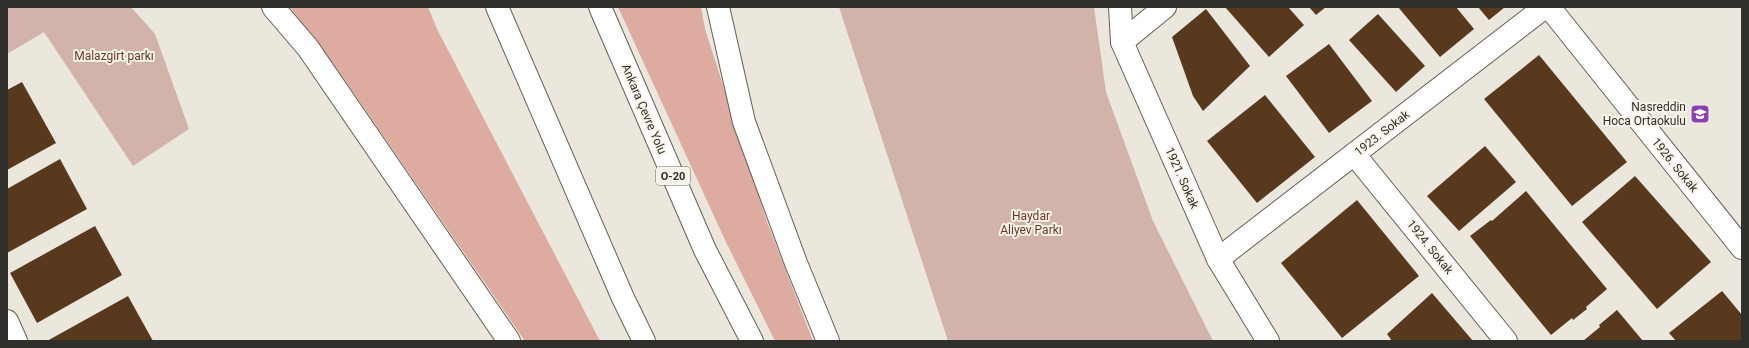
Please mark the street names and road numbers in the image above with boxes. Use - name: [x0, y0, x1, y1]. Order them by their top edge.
- street label: Ankara Çevre Yolu: [619, 62, 669, 156]
- street label: 1923. Sokak: [1352, 107, 1413, 159]
- street label: 1926. Sokak: [1649, 135, 1702, 196]
- street label: 1921. Sokak: [1162, 145, 1202, 212]
- road number: O-20: [656, 167, 690, 185]
- street label: 1924. Sokak: [1404, 217, 1457, 278]

